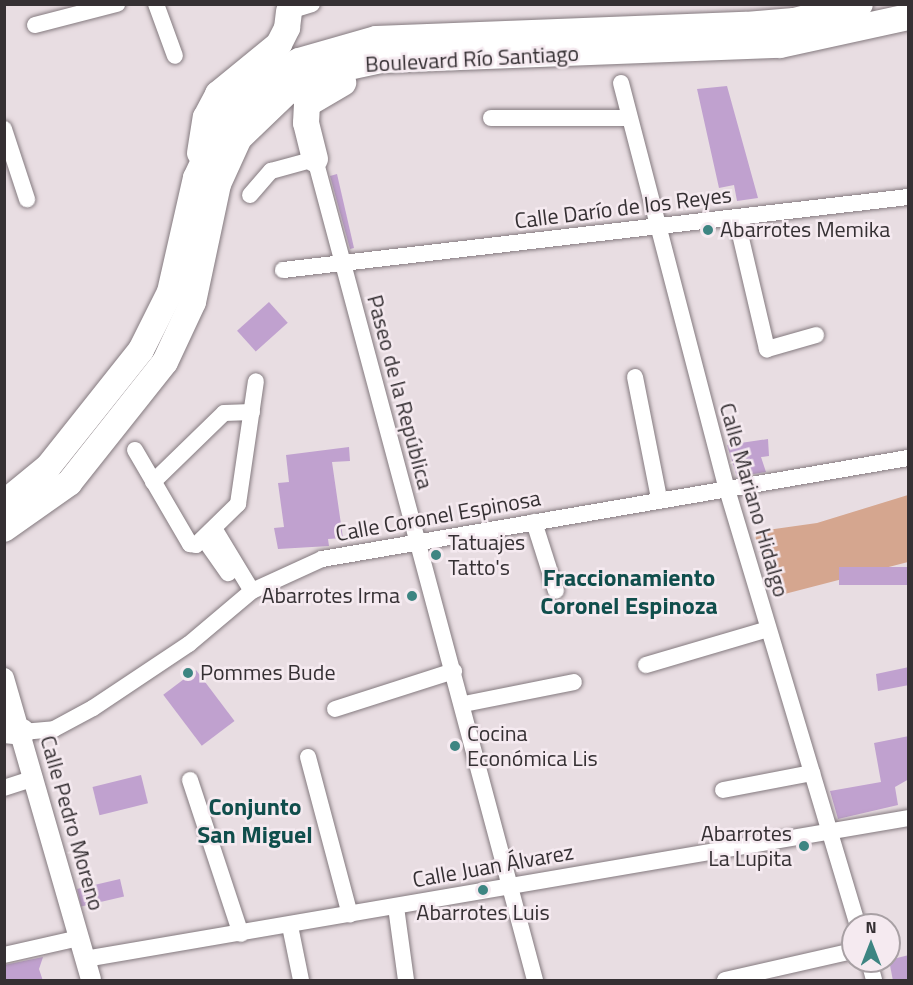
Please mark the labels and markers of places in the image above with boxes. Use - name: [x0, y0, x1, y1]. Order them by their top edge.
- place label: Abarrotes Memika: [720, 217, 890, 243]
- marker: Abarrotes Memika: [701, 223, 715, 237]
- place label: Tatuajes Tatto's: [448, 529, 525, 580]
- marker: Tatuajes Tatto's: [429, 548, 443, 562]
- place label: Abarrotes Irma: [261, 583, 400, 609]
- marker: Abarrotes Irma: [405, 589, 419, 603]
- place label: Pommes Bude: [200, 660, 336, 686]
- marker: Pommes Bude: [181, 666, 195, 680]
- place label: Cocina Económica Lis: [467, 720, 598, 772]
- marker: Cocina Económica Lis: [448, 739, 462, 753]
- place label: Abarrotes La Lupita: [701, 820, 792, 872]
- marker: Abarrotes La Lupita: [797, 839, 811, 853]
- marker: Abarrotes Luis: [476, 883, 490, 897]
- place label: Abarrotes Luis: [416, 900, 550, 926]

